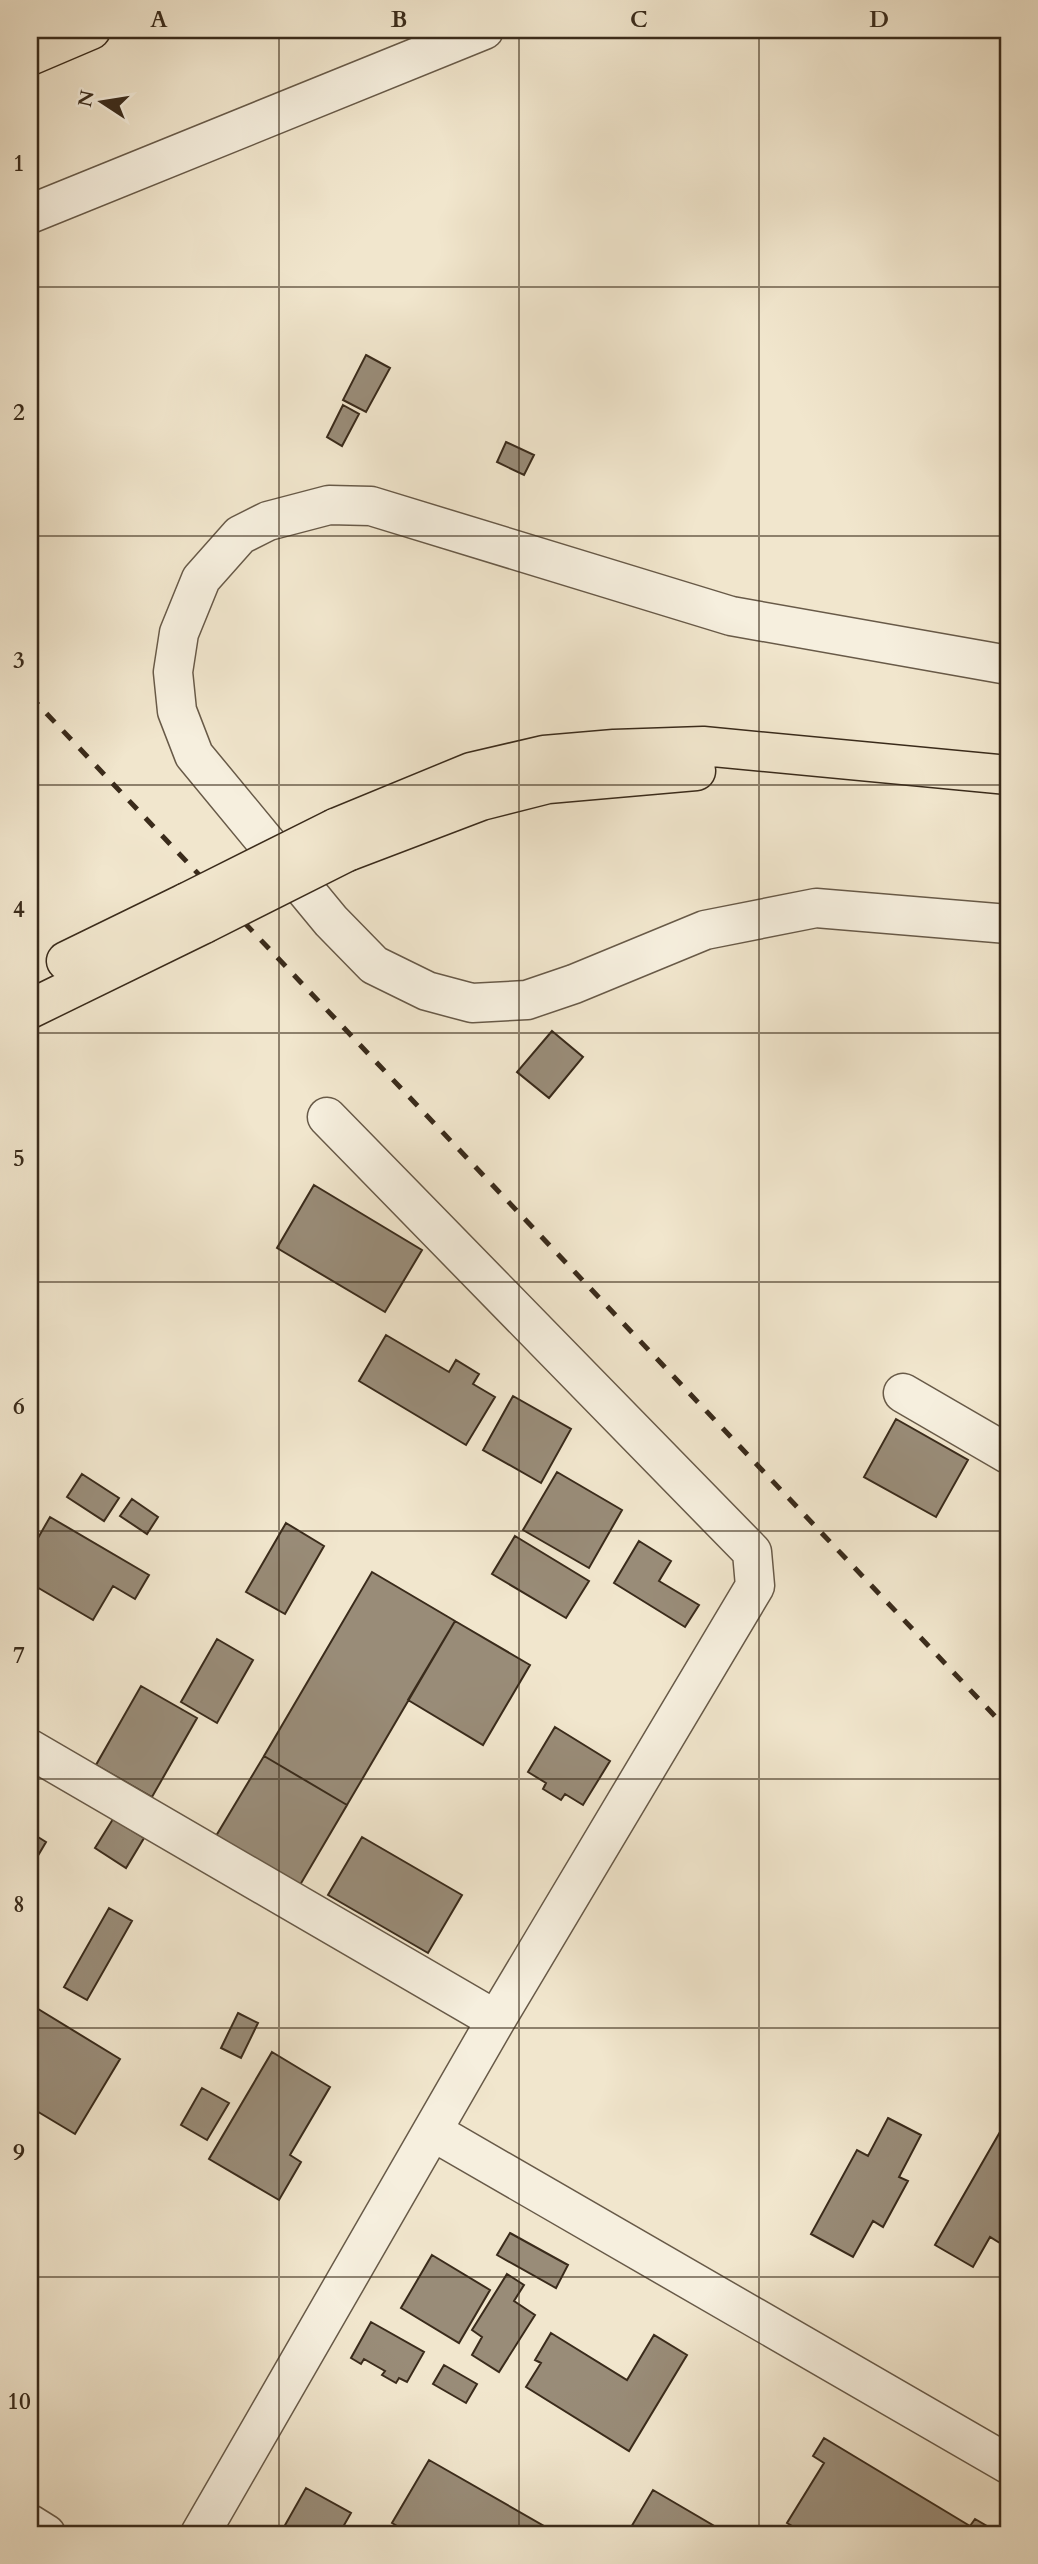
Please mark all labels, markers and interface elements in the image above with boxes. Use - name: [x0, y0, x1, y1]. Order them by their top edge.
- text: A: [150, 4, 168, 35]
- text: B: [391, 4, 407, 35]
- text: C: [630, 4, 648, 35]
- text: D: [869, 4, 889, 35]
- north arrow: [66, 66, 136, 136]
- text: N: [72, 87, 101, 109]
- text: 1: [13, 148, 25, 179]
- text: 2: [13, 397, 25, 428]
- text: 3: [13, 645, 25, 676]
- text: 4: [13, 894, 25, 925]
- text: 5: [13, 1143, 25, 1174]
- text: 6: [13, 1391, 25, 1422]
- text: 7: [13, 1640, 25, 1671]
- text: 8: [13, 1889, 25, 1920]
- text: 9: [13, 2137, 25, 2168]
- text: 10: [7, 2386, 31, 2417]

